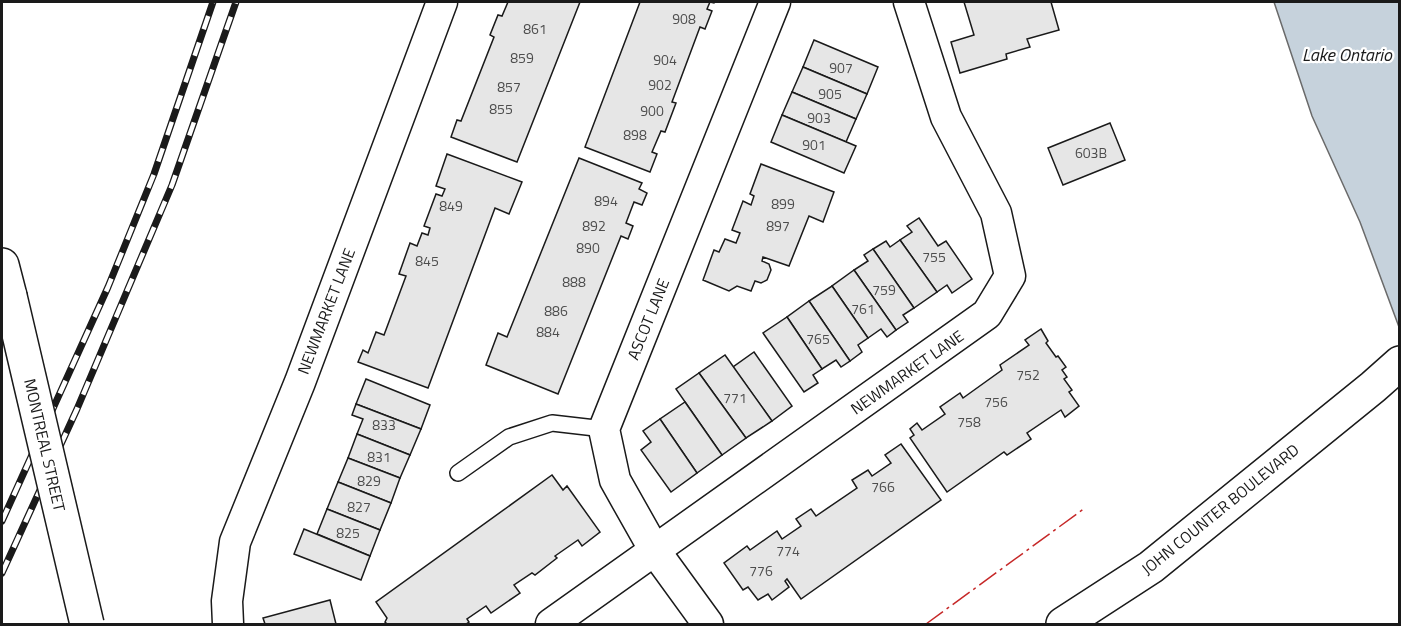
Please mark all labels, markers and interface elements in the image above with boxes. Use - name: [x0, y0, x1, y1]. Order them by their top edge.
- house number: 908: [672, 8, 696, 29]
- house number: 861: [523, 18, 547, 39]
- water label: Lake Ontario: [1302, 41, 1393, 68]
- house number: 859: [510, 47, 534, 68]
- house number: 904: [653, 49, 677, 70]
- house number: 907: [829, 57, 853, 78]
- house number: 902: [648, 74, 672, 95]
- house number: 857: [497, 76, 521, 97]
- house number: 905: [818, 83, 842, 104]
- house number: 855: [489, 98, 513, 119]
- house number: 900: [640, 100, 664, 121]
- house number: 903: [807, 107, 831, 128]
- house number: 898: [623, 124, 647, 145]
- house number: 901: [802, 134, 826, 155]
- house number: 603B: [1075, 142, 1107, 163]
- house number: 894: [594, 190, 618, 211]
- house number: 899: [771, 193, 795, 214]
- house number: 849: [439, 195, 463, 216]
- house number: 892: [582, 215, 606, 236]
- house number: 897: [766, 215, 790, 236]
- house number: 890: [576, 237, 600, 258]
- street label: NEWMARKET LANE: [291, 244, 361, 378]
- house number: 755: [922, 246, 946, 267]
- house number: 845: [415, 250, 439, 271]
- house number: 888: [562, 271, 586, 292]
- street label: ASCOT LANE: [621, 275, 675, 363]
- house number: 759: [872, 279, 896, 300]
- house number: 761: [851, 298, 875, 319]
- house number: 886: [544, 300, 568, 321]
- house number: 884: [536, 321, 560, 342]
- street label: NEWMARKET LANE: [845, 324, 969, 420]
- house number: 765: [806, 328, 830, 349]
- house number: 752: [1016, 364, 1040, 385]
- street label: MONTREAL STREET: [18, 376, 72, 514]
- house number: 771: [723, 387, 747, 408]
- house number: 756: [984, 391, 1008, 412]
- house number: 758: [957, 411, 981, 432]
- house number: 833: [372, 414, 396, 435]
- street label: JOHN COUNTER BOULEVARD: [1136, 438, 1304, 580]
- house number: 831: [367, 446, 391, 467]
- house number: 829: [357, 470, 381, 491]
- house number: 766: [871, 476, 895, 497]
- house number: 827: [347, 496, 371, 517]
- house number: 825: [336, 522, 360, 543]
- house number: 774: [776, 540, 800, 561]
- house number: 776: [749, 560, 773, 581]

